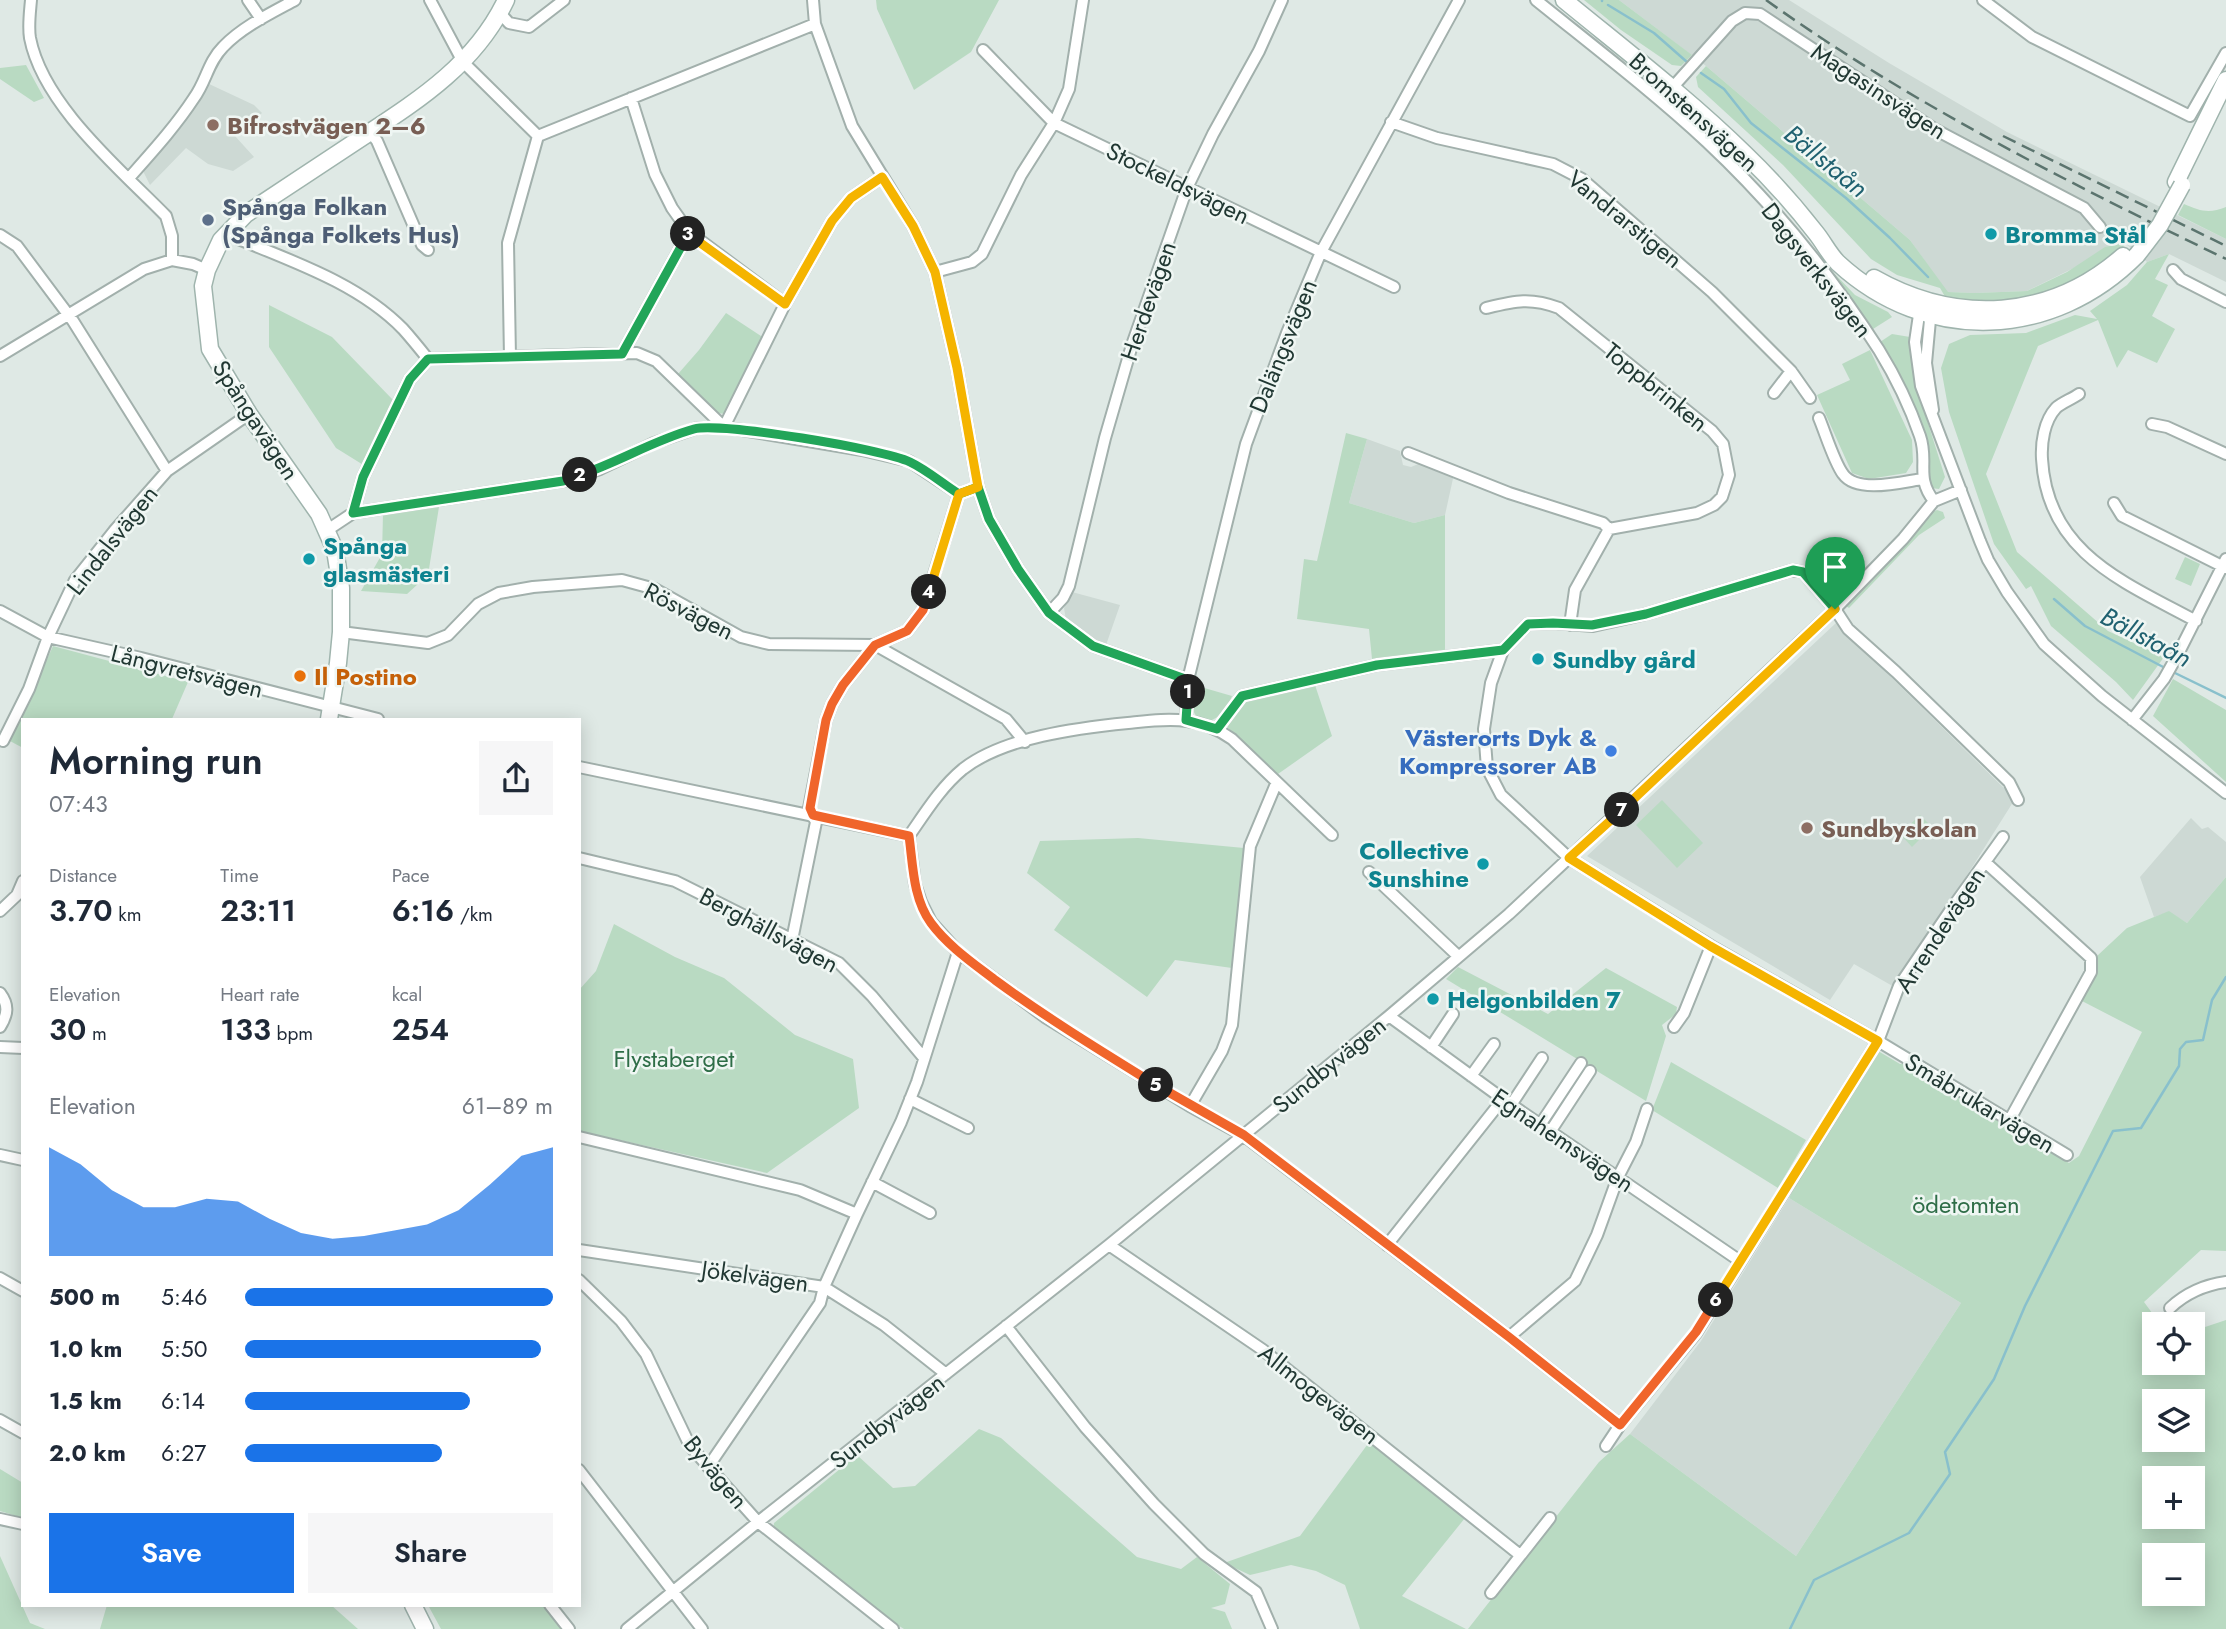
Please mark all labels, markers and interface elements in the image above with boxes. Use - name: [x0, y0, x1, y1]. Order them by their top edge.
- street label: Magasinsvägen: [1804, 34, 1954, 148]
- street label: Bromstensvägen: [1621, 44, 1767, 180]
- place label: Bifrostvägen 2–6: [227, 108, 426, 143]
- water label: Bällstaån: [1776, 115, 1876, 207]
- marker: Bifrostvägen 2–6: [205, 117, 221, 133]
- street label: Stockeldsvägen: [1100, 133, 1256, 233]
- street label: Vandrarstigen: [1560, 161, 1690, 277]
- place label: Spånga Folkan (Spånga Folkets Hus): [222, 189, 460, 252]
- street label: Dagsverksvägen: [1753, 195, 1881, 345]
- marker: Spånga Folkan (Spånga Folkets Hus): [200, 212, 216, 228]
- pin: 3: [670, 216, 706, 252]
- place label: Bromma Stål: [2005, 217, 2146, 252]
- text: 3: [682, 220, 693, 247]
- marker: Bromma Stål: [1983, 226, 1999, 242]
- street label: Herdevägen: [1111, 237, 1185, 365]
- street label: Dalängsvägen: [1240, 274, 1326, 418]
- street label: Toppbrinken: [1596, 334, 1716, 440]
- street label: Spångavägen: [204, 353, 308, 487]
- pin: 2: [562, 458, 598, 492]
- text: 2: [573, 461, 586, 488]
- street label: Lindalsvägen: [58, 478, 166, 602]
- place label: Spånga glasmästeri: [323, 528, 450, 591]
- pin: [1805, 537, 1865, 609]
- icon: arrive: [1816, 548, 1854, 586]
- marker: Spånga glasmästeri: [301, 551, 317, 567]
- street label: Rösvägen: [638, 573, 740, 649]
- pin: 4: [912, 574, 946, 610]
- text: 4: [922, 578, 935, 605]
- water label: Bällstaån: [2094, 597, 2198, 677]
- street label: Långvretsvägen: [107, 635, 267, 707]
- place label: Sundby gård: [1552, 642, 1696, 677]
- marker: Sundby gård: [1530, 651, 1546, 667]
- place label: Il Postino: [314, 659, 417, 694]
- marker: Il Postino: [292, 668, 308, 684]
- pin: 1: [1170, 674, 1206, 710]
- text: 1: [1183, 678, 1192, 705]
- place label: Västerorts Dyk & Kompressorer AB: [1399, 720, 1597, 783]
- text: Morning run: [49, 733, 263, 788]
- button: share: [479, 741, 553, 815]
- marker: Västerorts Dyk & Kompressorer AB: [1603, 743, 1619, 759]
- text: 07:43: [49, 787, 108, 821]
- pin: 7: [1604, 792, 1640, 828]
- text: 7: [1616, 796, 1627, 823]
- place label: Sundbyskolan: [1821, 811, 1977, 846]
- marker: Sundbyskolan: [1799, 820, 1815, 836]
- place label: Collective Sunshine: [1359, 833, 1469, 896]
- marker: Collective Sunshine: [1475, 856, 1491, 872]
- street label: Arrendevägen: [1886, 860, 1994, 1000]
- text: Distance: [49, 862, 117, 889]
- text: Time: [220, 862, 259, 889]
- text: Pace: [392, 862, 430, 889]
- street label: Berghällsvägen: [693, 879, 845, 981]
- text: 3.70: [49, 889, 113, 932]
- text: 23:11: [220, 889, 296, 932]
- text: 6:16: [392, 889, 454, 932]
- text: km: [113, 901, 141, 928]
- text: /km: [454, 901, 493, 928]
- text: Elevation: [49, 981, 121, 1008]
- text: Heart rate: [220, 981, 300, 1008]
- text: kcal: [392, 981, 422, 1008]
- place label: Helgonbilden 7: [1447, 982, 1621, 1017]
- marker: Helgonbilden 7: [1425, 991, 1441, 1007]
- text: 30: [49, 1008, 86, 1051]
- text: 133: [220, 1008, 271, 1051]
- text: 254: [392, 1008, 449, 1051]
- street label: Sundbyvägen: [1265, 1008, 1393, 1122]
- text: m: [86, 1020, 107, 1047]
- text: bpm: [271, 1020, 313, 1047]
- park label: Flystaberget: [614, 1041, 735, 1076]
- street label: Småbrukarvägen: [1898, 1044, 2062, 1162]
- pin: 5: [1138, 1068, 1174, 1102]
- text: 5: [1149, 1071, 1162, 1098]
- street label: Egnahemsvägen: [1485, 1079, 1641, 1201]
- text: Elevation: [49, 1089, 136, 1123]
- text: 61–89 m: [462, 1089, 553, 1123]
- park label: ödetomten: [1912, 1187, 2020, 1222]
- street label: Jökelvägen: [696, 1251, 811, 1301]
- text: 500 m: [49, 1280, 120, 1314]
- text: 5:46: [161, 1280, 208, 1314]
- pin: 6: [1698, 1282, 1734, 1318]
- text: 6: [1709, 1286, 1722, 1313]
- map controls: [2142, 1312, 2205, 1606]
- button: locate: [2142, 1312, 2205, 1375]
- text: 1.0 km: [49, 1332, 122, 1366]
- text: 5:50: [161, 1332, 208, 1366]
- street label: Allmogevägen: [1251, 1336, 1387, 1452]
- street label: Sundbyvägen: [822, 1365, 952, 1477]
- text: 1.5 km: [49, 1384, 122, 1418]
- text: 6:14: [161, 1384, 205, 1418]
- button: layers: [2142, 1389, 2205, 1452]
- street label: Byvägen: [675, 1428, 757, 1516]
- text: 2.0 km: [49, 1436, 126, 1470]
- text: 6:27: [161, 1436, 206, 1470]
- button: +: [2142, 1466, 2205, 1529]
- button: Save: [49, 1513, 294, 1593]
- button: Share: [308, 1513, 553, 1593]
- button: −: [2142, 1543, 2205, 1606]

